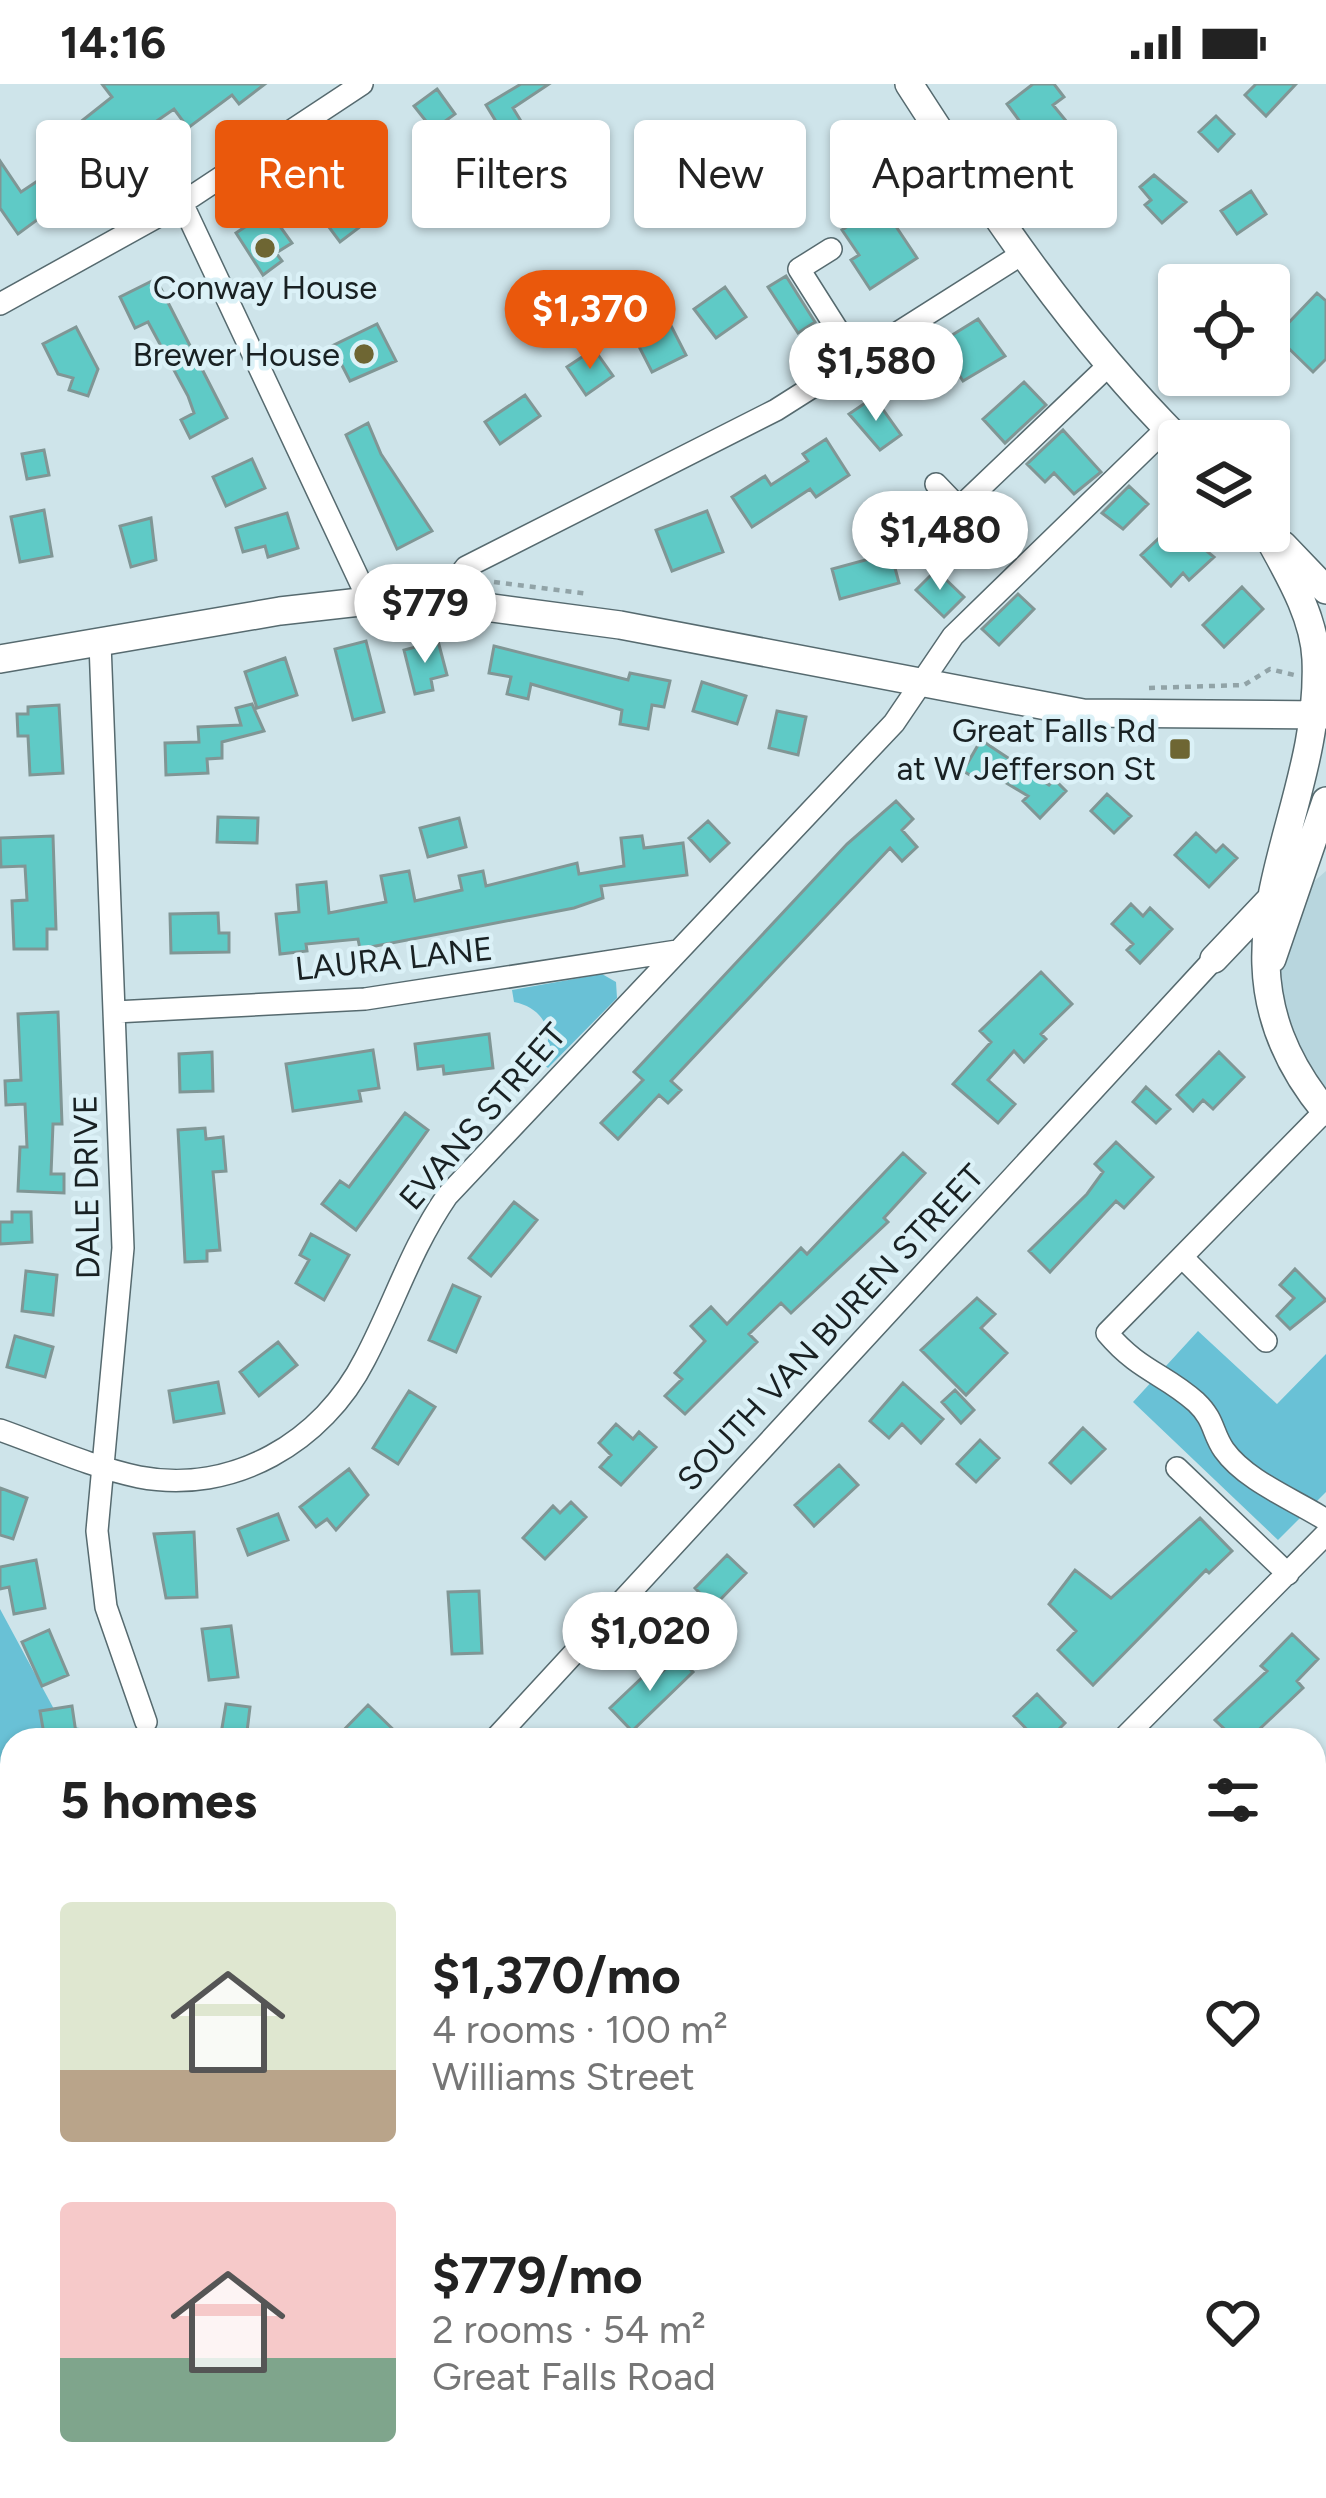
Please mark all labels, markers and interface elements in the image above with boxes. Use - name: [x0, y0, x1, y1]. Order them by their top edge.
- text: 14:16: [60, 15, 166, 69]
- chip: Buy: [36, 120, 191, 228]
- chip: Rent: [215, 120, 388, 228]
- chip: Filters: [412, 120, 610, 228]
- chip: New: [634, 120, 806, 228]
- chip: Apartment: [830, 120, 1117, 228]
- marker: Conway House: [252, 235, 278, 261]
- map controls: [1158, 264, 1290, 552]
- button: locate: [1158, 264, 1290, 396]
- place label: Conway House: [153, 268, 377, 307]
- pin: $1,370: [492, 270, 688, 372]
- text: $1,370: [532, 285, 648, 332]
- pin: $1,580: [778, 322, 974, 424]
- place label: Brewer House: [133, 335, 340, 374]
- text: $1,580: [816, 337, 936, 384]
- marker: Brewer House: [351, 341, 377, 367]
- button: layers: [1158, 420, 1290, 552]
- pin: $1,480: [842, 491, 1038, 593]
- text: $1,480: [879, 506, 1001, 553]
- pin: $779: [354, 564, 496, 666]
- text: $779: [381, 579, 469, 626]
- place label: Great Falls Rd at W Jefferson St: [896, 711, 1156, 788]
- marker: Great Falls Rd at W Jefferson St: [1167, 736, 1193, 762]
- street label: LAURA LANE: [293, 929, 495, 988]
- street label: EVANS STREET: [391, 1015, 574, 1217]
- street label: DALE DRIVE: [65, 1094, 108, 1280]
- street label: SOUTH VAN BUREN STREET: [669, 1156, 992, 1498]
- pin: $1,020: [552, 1592, 748, 1694]
- text: $1,020: [589, 1607, 711, 1654]
- icon: filters: [1200, 1767, 1266, 1833]
- text: 5 homes: [60, 1770, 257, 1831]
- text: $1,370/mo: [432, 1945, 681, 2006]
- icon: home: [156, 1950, 300, 2094]
- icon: heart: [1200, 1989, 1266, 2055]
- text: 4 rooms · 100 m²: [432, 2006, 728, 2053]
- text: Williams Street: [432, 2053, 695, 2100]
- text: $779/mo: [432, 2245, 643, 2306]
- icon: home: [156, 2250, 300, 2394]
- icon: heart: [1200, 2289, 1266, 2355]
- text: 2 rooms · 54 m²: [432, 2306, 706, 2353]
- text: Great Falls Road: [432, 2353, 716, 2400]

